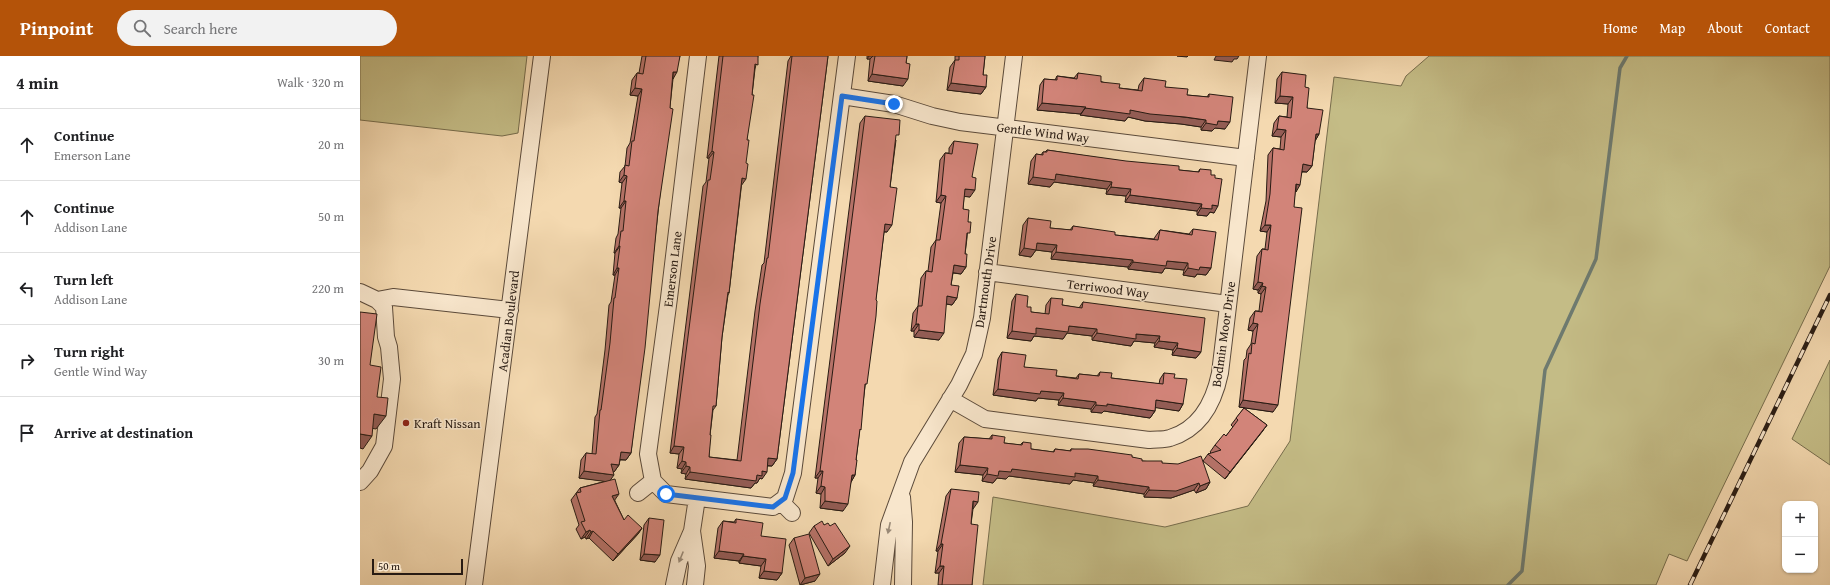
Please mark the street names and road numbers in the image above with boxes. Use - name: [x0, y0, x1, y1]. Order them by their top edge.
- street label: Gentle Wind Way: [996, 117, 1091, 148]
- street label: Emerson Lane: [658, 230, 687, 308]
- street label: Dartmouth Drive: [970, 235, 1001, 329]
- street label: Acadian Boulevard: [493, 269, 524, 373]
- street label: Terriwood Way: [1066, 274, 1151, 303]
- street label: Bodmin Moor Drive: [1207, 280, 1240, 388]

